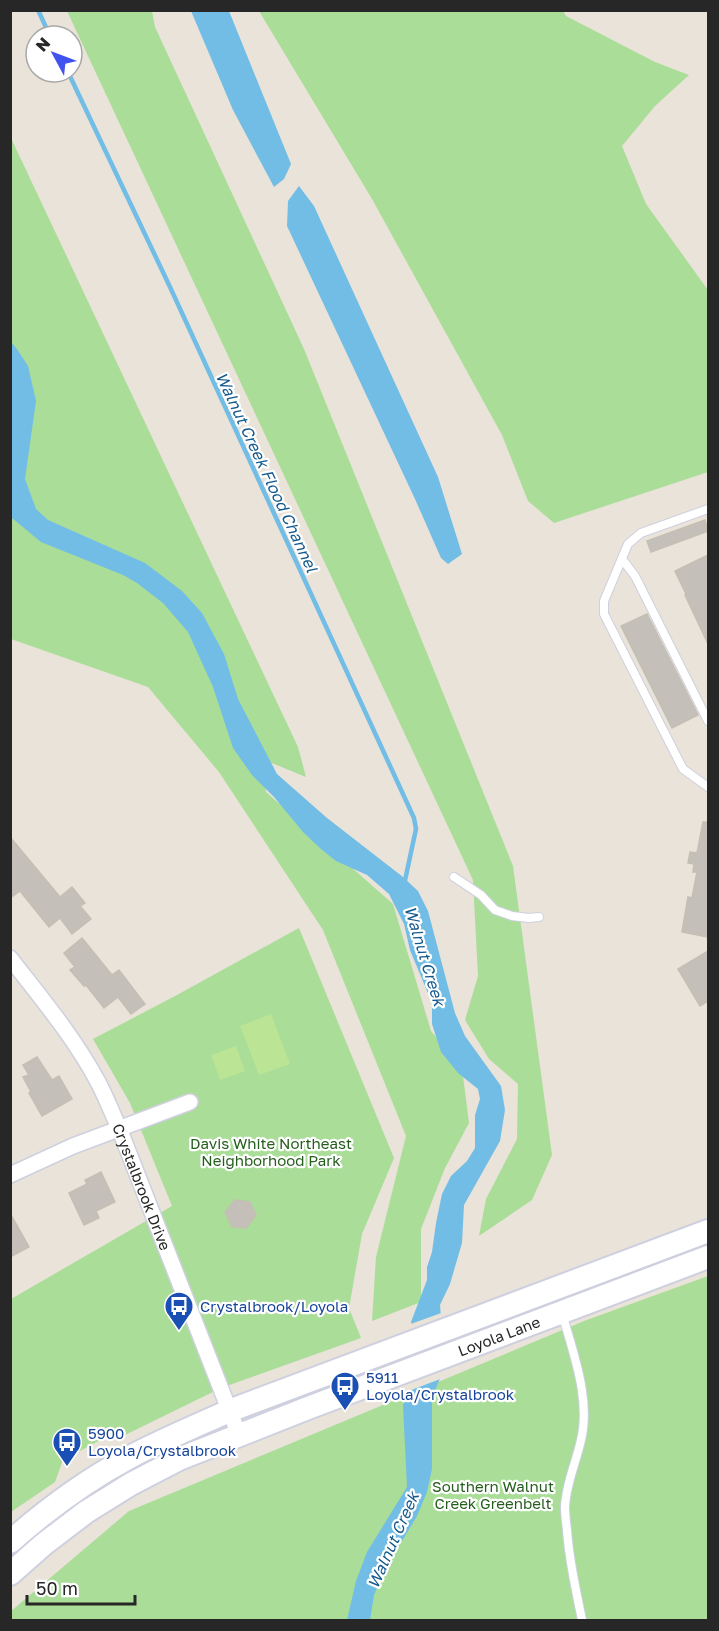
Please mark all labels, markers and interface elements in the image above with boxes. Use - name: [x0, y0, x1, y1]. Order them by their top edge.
- north arrow: [24, 24, 84, 84]
- text: N: [31, 33, 54, 55]
- water label: Walnut Creek Flood Channel: [212, 369, 323, 576]
- water label: Walnut Creek: [400, 904, 450, 1010]
- street label: Crystalbrook Drive: [109, 1121, 175, 1253]
- park label: Davis White Northeast Neighborhood Park: [190, 1134, 352, 1169]
- bus stop icon: Crystalbrook/Loyola: [163, 1290, 195, 1332]
- place label: Crystalbrook/Loyola: [200, 1297, 348, 1315]
- street label: Loyola Lane: [455, 1312, 543, 1360]
- place label: 5911 Loyola/Crystalbrook: [366, 1368, 515, 1403]
- bus stop icon: 5911 Loyola/Crystalbrook: [329, 1370, 361, 1412]
- place label: 5900 Loyola/Crystalbrook: [88, 1424, 237, 1459]
- bus stop icon: 5900 Loyola/Crystalbrook: [51, 1426, 83, 1468]
- park label: Southern Walnut Creek Greenbelt: [432, 1477, 554, 1512]
- water label: Walnut Creek: [363, 1487, 424, 1591]
- scale bar: [27, 1568, 135, 1606]
- text: 50 m: [36, 1577, 78, 1599]

